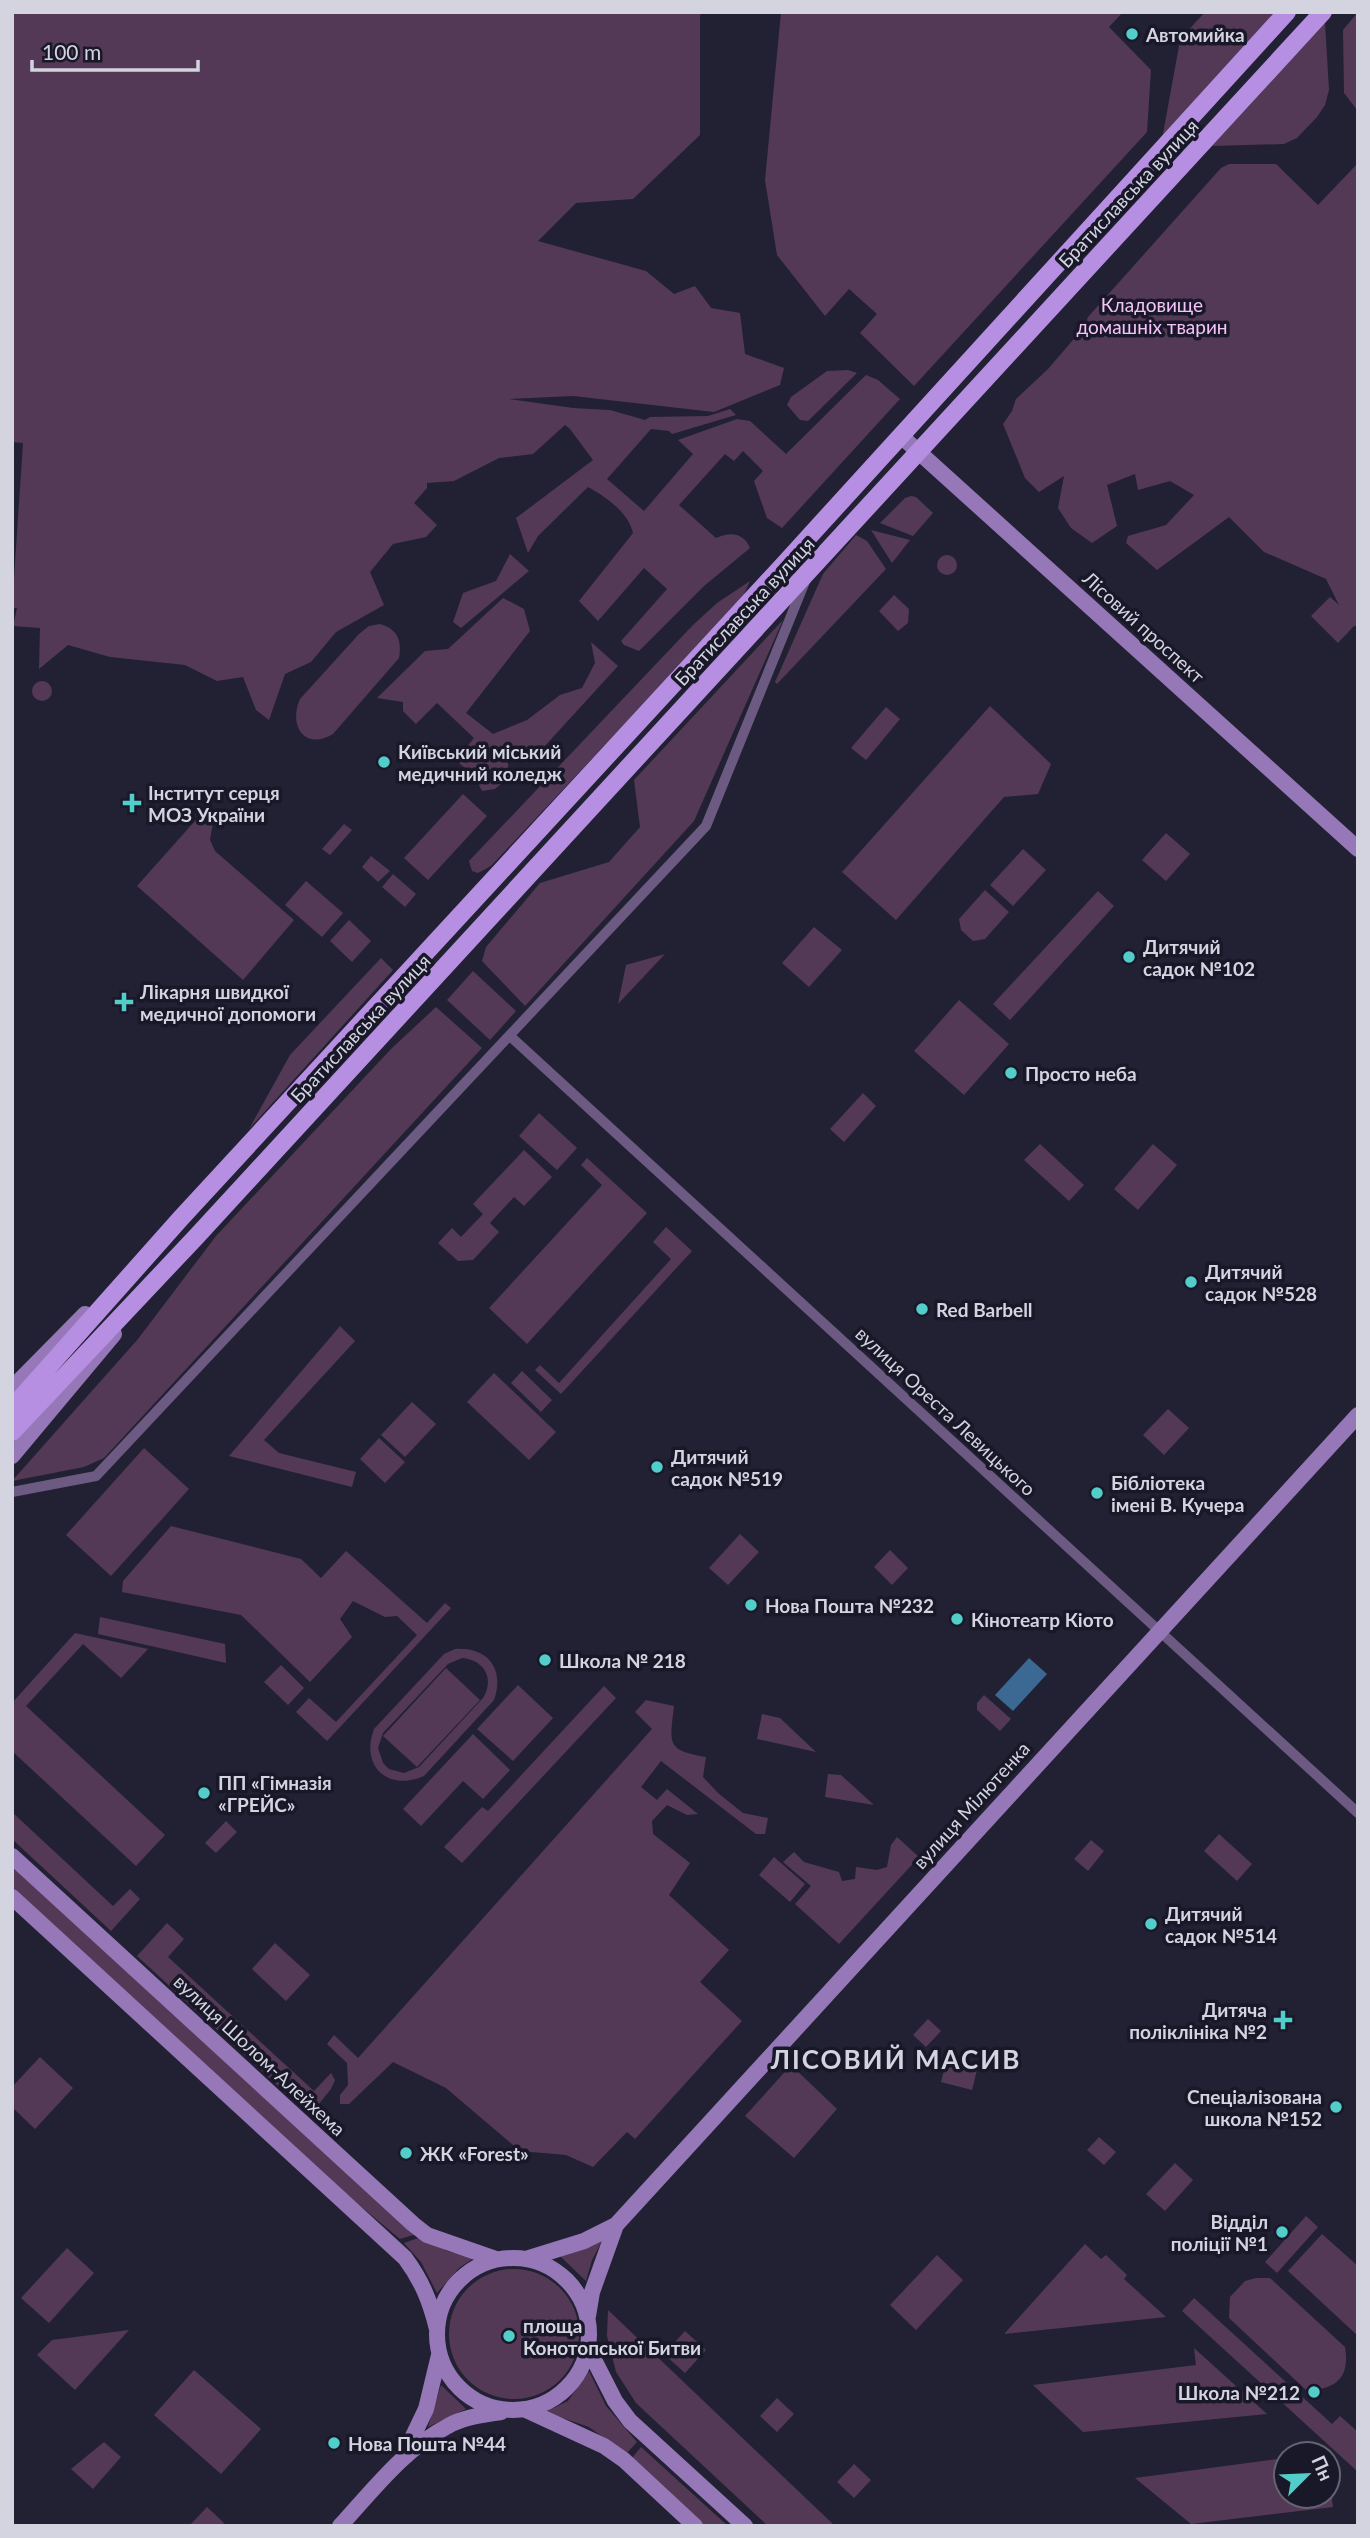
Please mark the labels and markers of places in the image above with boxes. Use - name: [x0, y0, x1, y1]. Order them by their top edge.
- place label: Автомийка: [1145, 23, 1245, 46]
- marker: Автомийка: [1124, 26, 1140, 42]
- place label: Київський міський медичний коледж: [398, 740, 563, 785]
- marker: Київський міський медичний коледж: [376, 754, 392, 770]
- place label: Інститут серця МОЗ України: [148, 781, 280, 826]
- marker: Інститут серця МОЗ України: [122, 793, 142, 813]
- place label: Дитячий садок №102: [1143, 935, 1255, 980]
- marker: Дитячий садок №102: [1121, 949, 1137, 965]
- place label: Лікарня швидкої медичної допомоги: [139, 980, 316, 1025]
- marker: Лікарня швидкої медичної допомоги: [114, 992, 134, 1012]
- place label: Просто неба: [1025, 1062, 1137, 1085]
- marker: Просто неба: [1003, 1065, 1019, 1081]
- place label: Дитячий садок №528: [1205, 1260, 1317, 1305]
- marker: Дитячий садок №528: [1183, 1274, 1199, 1290]
- place label: Red Barbell: [936, 1298, 1033, 1321]
- marker: Red Barbell: [914, 1301, 930, 1317]
- place label: Дитячий садок №519: [671, 1445, 783, 1490]
- marker: Дитячий садок №519: [649, 1459, 665, 1475]
- place label: Бібліотека імені В. Кучера: [1111, 1471, 1244, 1516]
- marker: Бібліотека імені В. Кучера: [1089, 1485, 1105, 1501]
- place label: Нова Пошта №232: [765, 1594, 934, 1617]
- marker: Нова Пошта №232: [743, 1597, 759, 1613]
- place label: Кінотеатр Кіото: [971, 1608, 1114, 1631]
- marker: Кінотеатр Кіото: [949, 1611, 965, 1627]
- place label: Школа № 218: [559, 1649, 686, 1672]
- marker: Школа № 218: [537, 1652, 553, 1668]
- place label: ПП «Гімназія «ГРЕЙС»: [218, 1771, 332, 1816]
- marker: ПП «Гімназія «ГРЕЙС»: [196, 1785, 212, 1801]
- place label: Дитячий садок №514: [1165, 1902, 1277, 1947]
- marker: Дитячий садок №514: [1143, 1916, 1159, 1932]
- place label: Дитяча поліклініка №2: [1129, 1998, 1267, 2043]
- marker: Дитяча поліклініка №2: [1273, 2010, 1293, 2030]
- place label: Спеціалізована школа №152: [1187, 2085, 1322, 2130]
- marker: Спеціалізована школа №152: [1328, 2099, 1344, 2115]
- place label: ЖК «Forest»: [420, 2142, 529, 2165]
- marker: ЖК «Forest»: [398, 2145, 414, 2161]
- place label: Відділ поліції №1: [1171, 2210, 1268, 2255]
- marker: Відділ поліції №1: [1274, 2224, 1290, 2240]
- place label: площа Конотопської Битви: [523, 2314, 701, 2359]
- marker: площа Конотопської Битви: [501, 2328, 517, 2344]
- place label: Школа №212: [1178, 2381, 1300, 2404]
- marker: Школа №212: [1306, 2384, 1322, 2400]
- place label: Нова Пошта №44: [348, 2432, 506, 2455]
- marker: Нова Пошта №44: [326, 2435, 342, 2451]

